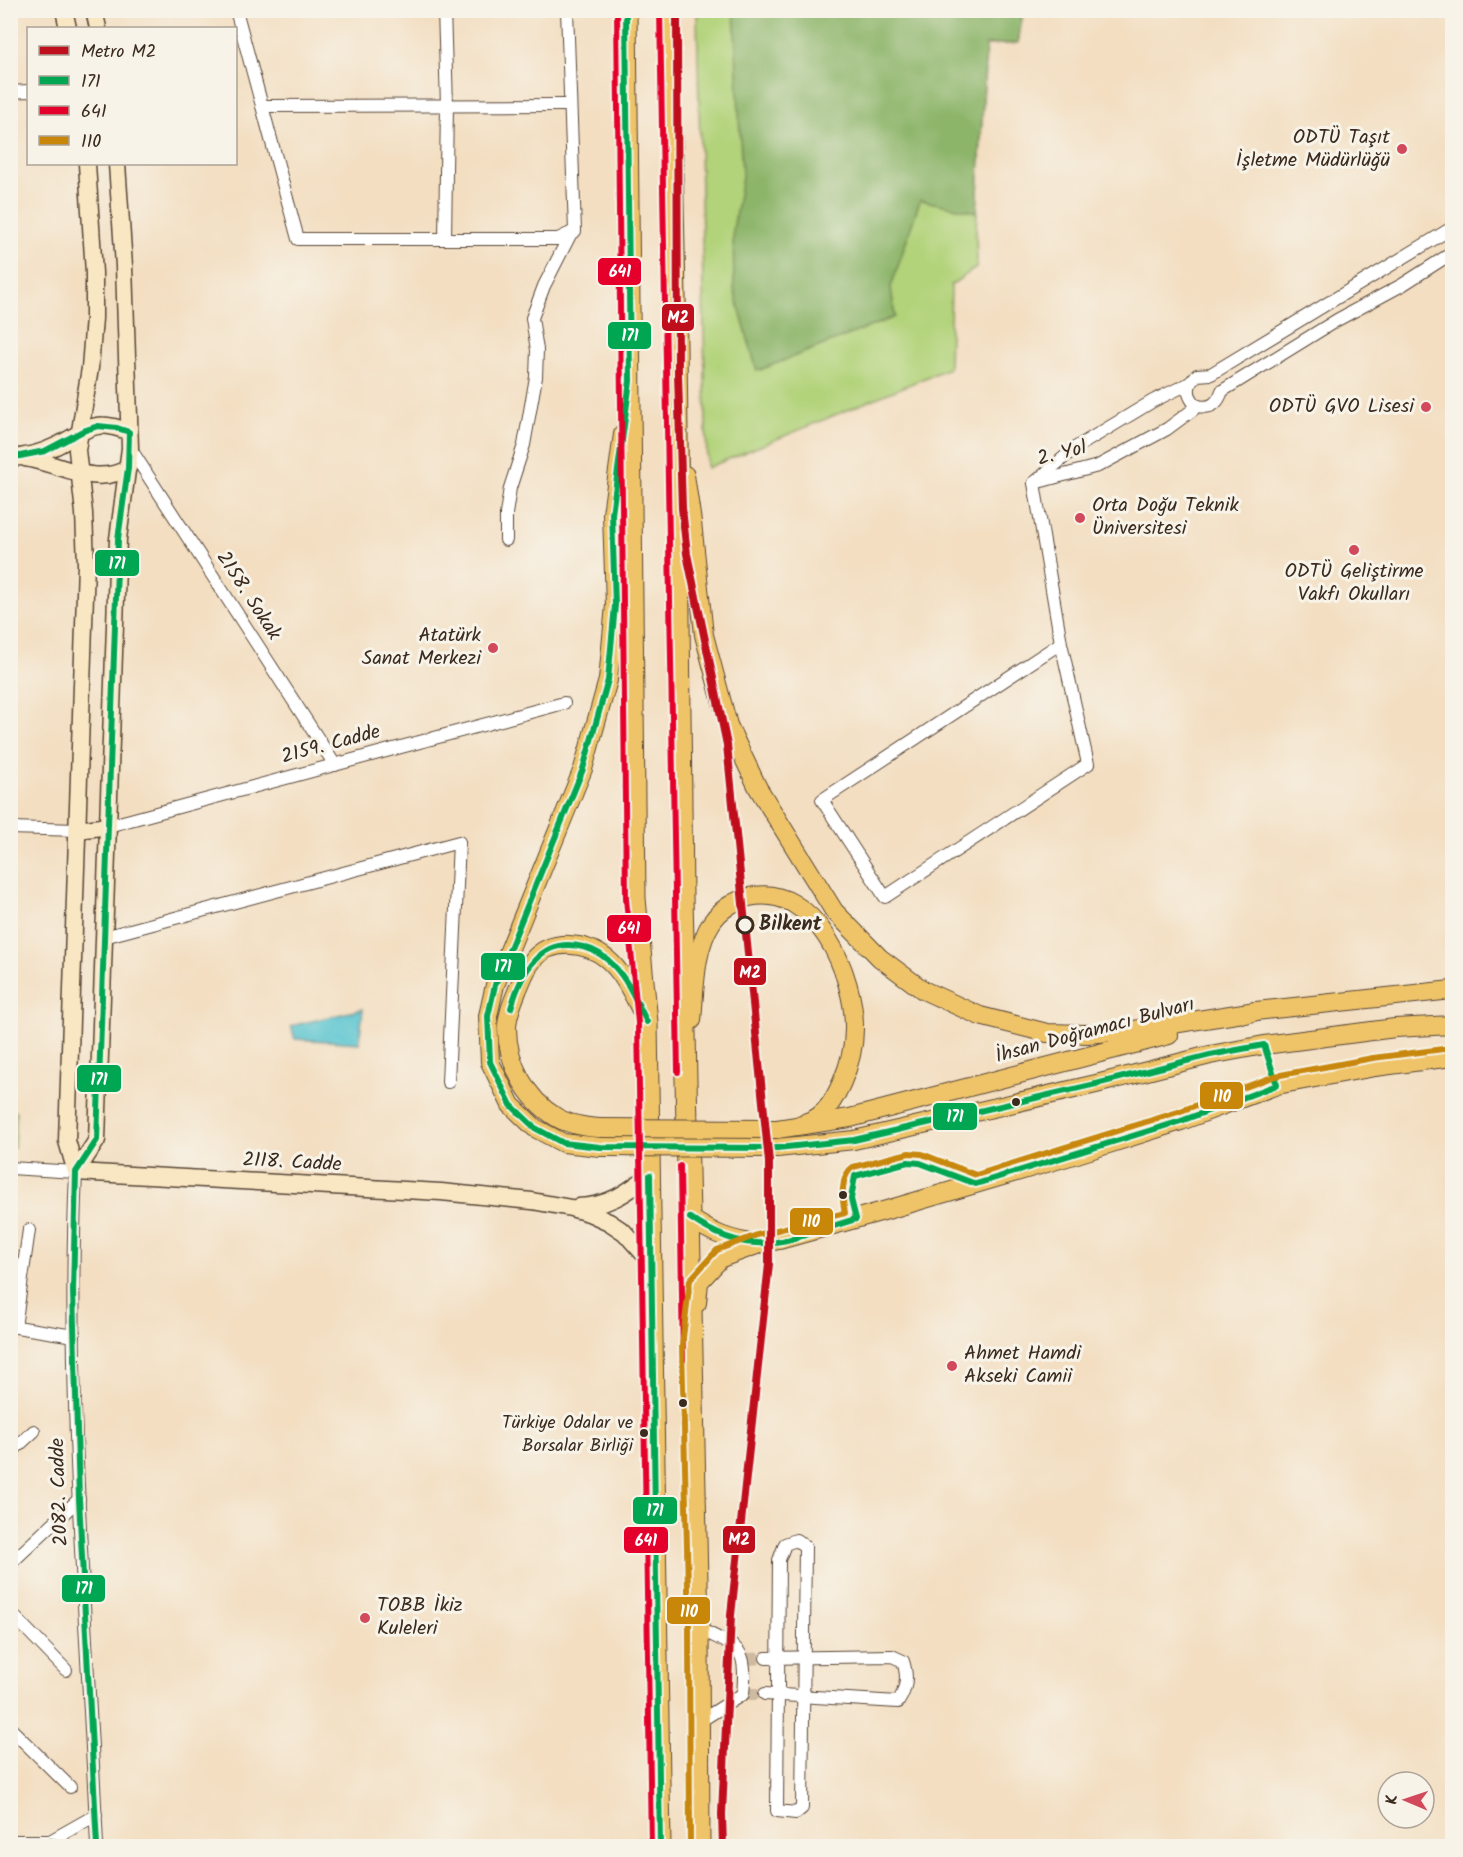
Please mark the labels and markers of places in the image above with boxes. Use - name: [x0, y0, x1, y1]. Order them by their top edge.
- place label: ODTÜ Taşıt İşletme Müdürlüğü: [1236, 122, 1390, 177]
- marker: ODTÜ Taşıt İşletme Müdürlüğü: [1395, 142, 1409, 156]
- place label: ODTÜ GVO Lisesi: [1269, 391, 1415, 423]
- marker: ODTÜ GVO Lisesi: [1419, 400, 1433, 414]
- place label: Orta Doğu Teknik Üniversitesi: [1092, 490, 1240, 545]
- marker: Orta Doğu Teknik Üniversitesi: [1073, 511, 1087, 525]
- marker: ODTÜ Geliştirme Vakfı Okulları: [1347, 543, 1361, 557]
- place label: ODTÜ Geliştirme Vakfı Okulları: [1284, 556, 1424, 611]
- place label: Atatürk Sanat Merkezi: [362, 620, 482, 675]
- marker: Atatürk Sanat Merkezi: [486, 641, 500, 655]
- place label: Bilkent: [759, 909, 823, 941]
- marker: Bilkent: [736, 916, 754, 934]
- unlabelled marker: [1010, 1096, 1022, 1108]
- unlabelled marker: [837, 1189, 849, 1201]
- place label: Ahmet Hamdi Akseki Camii: [964, 1338, 1082, 1393]
- marker: Ahmet Hamdi Akseki Camii: [945, 1359, 959, 1373]
- unlabelled marker: [677, 1397, 689, 1409]
- place label: Türkiye Odalar ve Borsalar Birliği: [502, 1409, 634, 1461]
- marker: Türkiye Odalar ve Borsalar Birliği: [638, 1427, 650, 1439]
- place label: TOBB İkiz Kuleleri: [377, 1590, 463, 1645]
- marker: TOBB İkiz Kuleleri: [358, 1611, 372, 1625]

